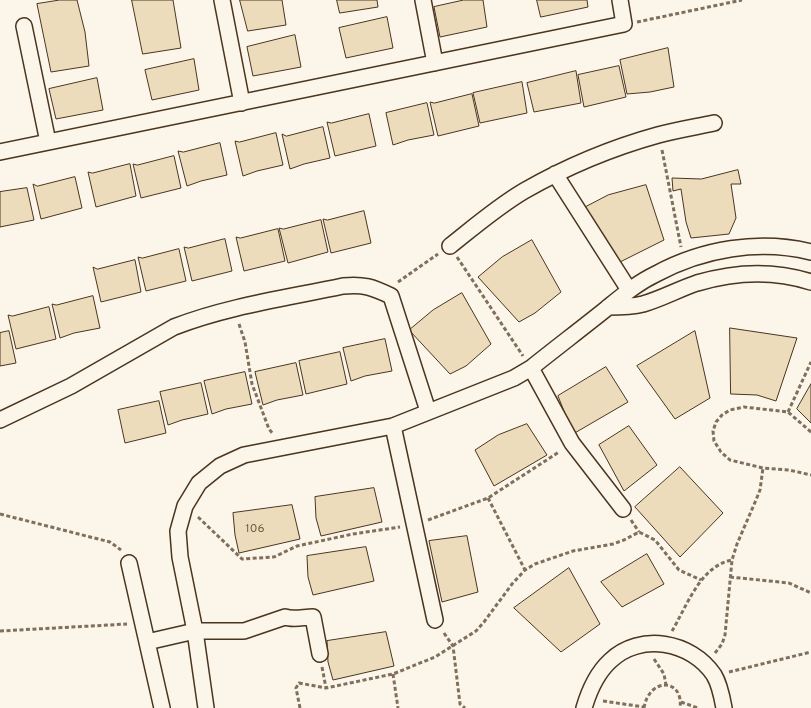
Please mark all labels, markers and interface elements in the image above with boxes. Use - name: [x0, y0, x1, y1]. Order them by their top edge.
- house number: 106: [245, 523, 265, 537]

